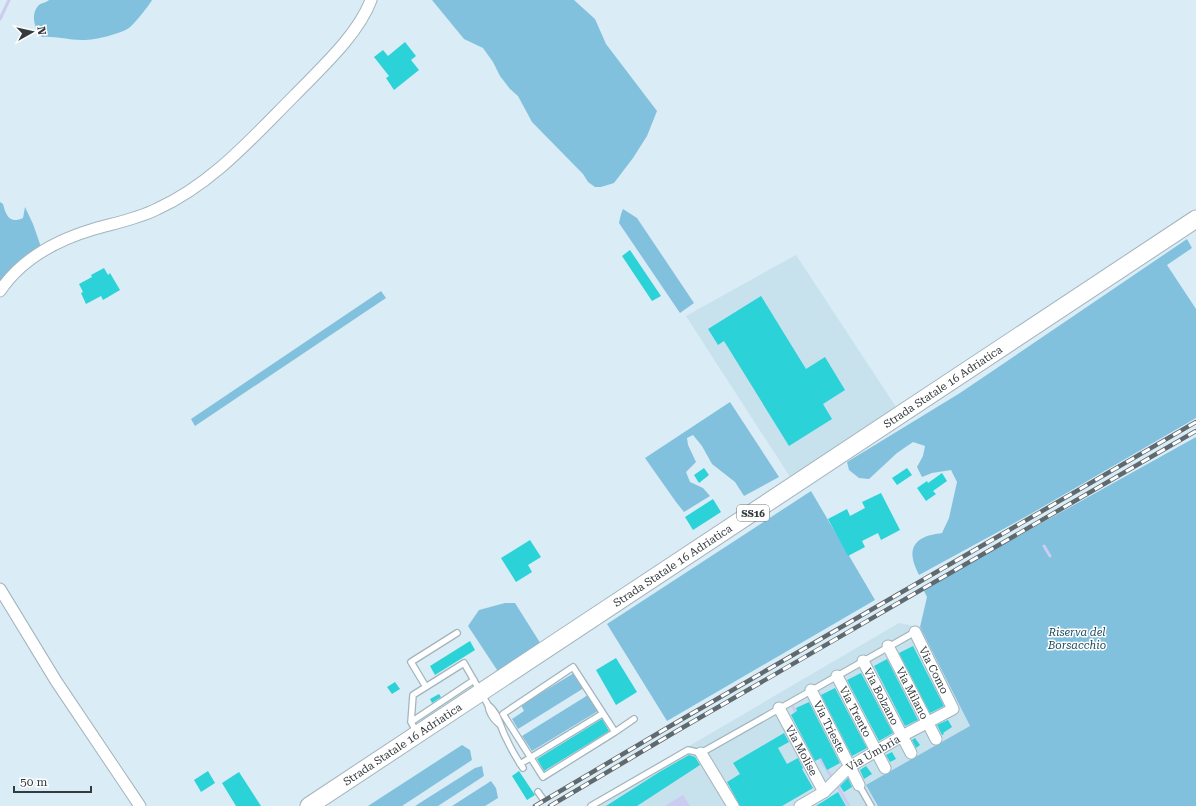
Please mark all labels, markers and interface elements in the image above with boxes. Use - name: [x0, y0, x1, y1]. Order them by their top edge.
- north arrow: [12, 12, 52, 52]
- text: N: [34, 26, 49, 36]
- street label: Strada Statale 16 Adriatica: [881, 343, 1005, 431]
- road number: SS16: [737, 505, 769, 521]
- street label: Strada Statale 16 Adriatica: [611, 522, 735, 610]
- park label: Riserva del Borsacchio: [1047, 626, 1106, 652]
- street label: Via Como: [916, 644, 951, 696]
- street label: Via Milano: [893, 665, 931, 722]
- street label: Via Bolzano: [861, 666, 901, 728]
- street label: Via Trento: [836, 684, 874, 740]
- street label: Via Trieste: [810, 699, 848, 755]
- street label: Strada Statale 16 Adriatica: [341, 701, 465, 789]
- street label: Via Molise: [782, 723, 820, 778]
- street label: Via Umbria: [844, 733, 902, 774]
- scale bar: [14, 768, 91, 794]
- text: 50 m: [20, 775, 47, 789]

